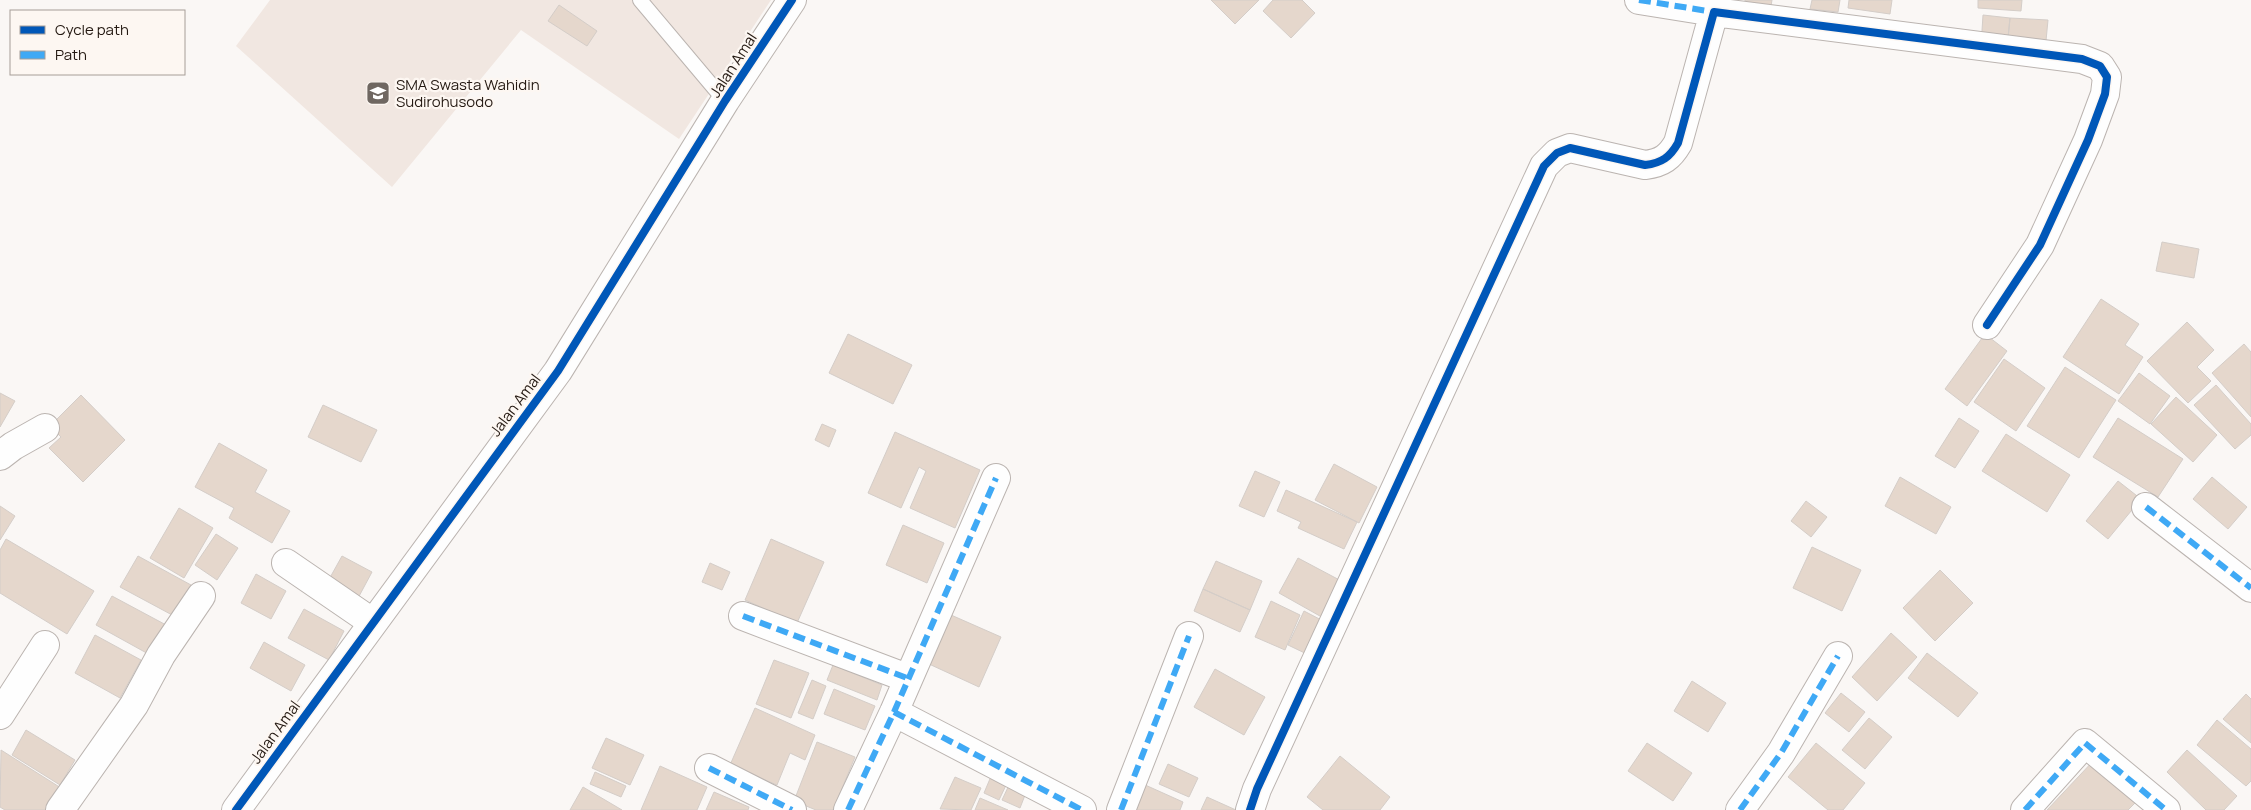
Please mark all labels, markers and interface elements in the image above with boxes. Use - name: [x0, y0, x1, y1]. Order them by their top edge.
- legend: [10, 10, 185, 75]
- text: Cycle path: [55, 19, 129, 40]
- street label: Jalan Amal: [704, 29, 762, 101]
- text: Path: [55, 44, 87, 65]
- place label: SMA Swasta Wahidin Sudirohusodo: [396, 74, 540, 112]
- school or university icon: SMA Swasta Wahidin Sudirohusodo: [365, 80, 391, 106]
- street label: Jalan Amal: [485, 369, 545, 441]
- street label: Jalan Amal: [245, 696, 305, 768]

